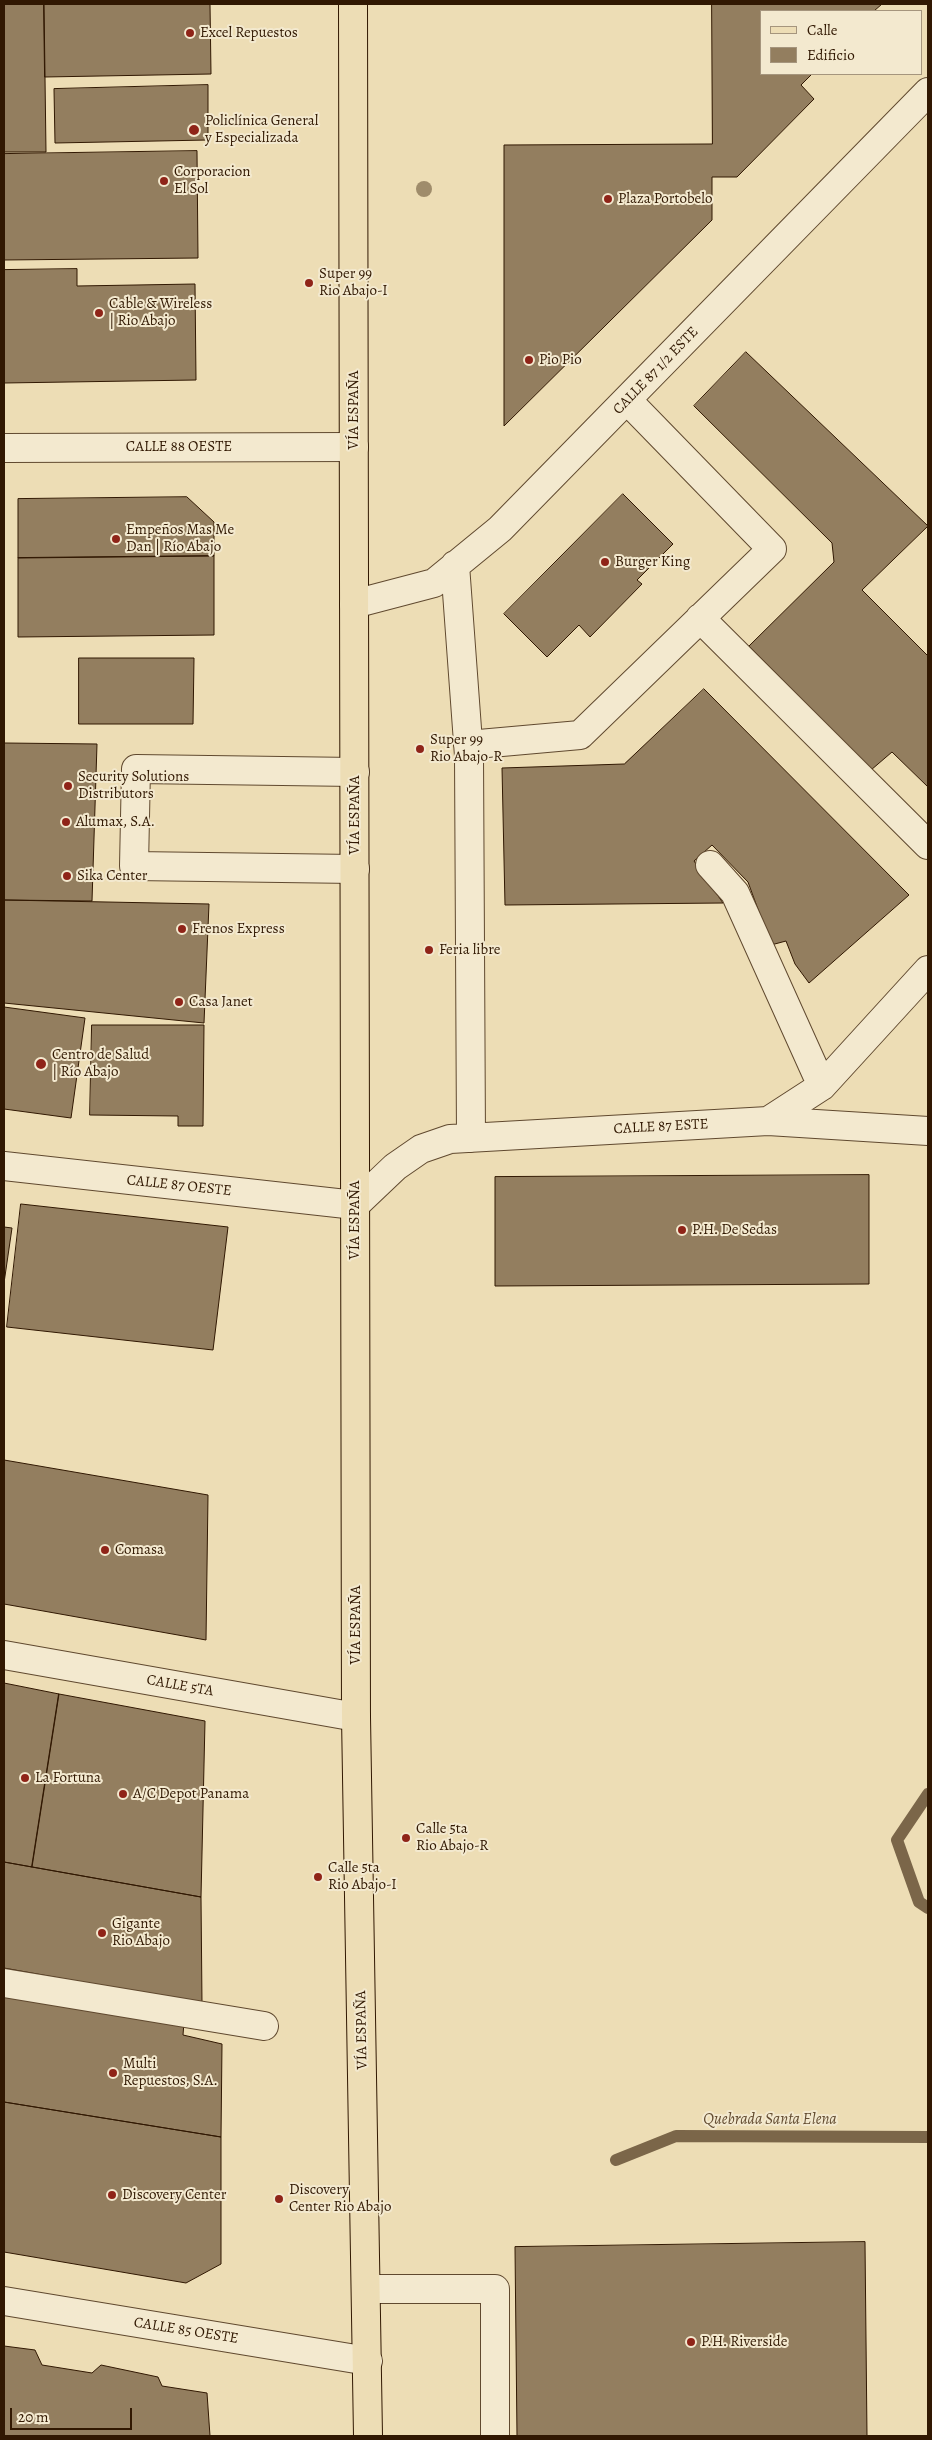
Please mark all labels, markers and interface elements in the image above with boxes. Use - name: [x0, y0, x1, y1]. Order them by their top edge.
- legend: [760, 10, 922, 75]
- text: Calle: [807, 20, 837, 40]
- place label: Excel Repuestos: [200, 24, 298, 42]
- marker: Excel Repuestos: [184, 27, 196, 39]
- text: Edificio: [807, 45, 855, 65]
- place label: Policlínica General y Especializada: [205, 112, 318, 147]
- marker: Policlínica General y Especializada: [187, 123, 201, 137]
- place label: Corporacion El Sol: [174, 163, 251, 198]
- marker: Corporacion El Sol: [158, 175, 170, 187]
- place label: Plaza Portobelo: [618, 190, 712, 208]
- marker: Plaza Portobelo: [602, 193, 614, 205]
- place label: Super 99 Rio Abajo-I: [319, 265, 388, 300]
- marker: Super 99 Rio Abajo-I: [303, 277, 315, 289]
- place label: Cable & Wireless | Rio Abajo: [109, 295, 212, 330]
- marker: Cable & Wireless | Rio Abajo: [93, 307, 105, 319]
- street label: CALLE 87 1/2 ESTE: [610, 323, 702, 419]
- place label: Pio Pio: [539, 351, 582, 369]
- marker: Pio Pio: [523, 354, 535, 366]
- street label: VÍA ESPAÑA: [345, 370, 363, 450]
- street label: CALLE 88 OESTE: [126, 438, 232, 456]
- place label: Empeños Mas Me Dan | Río Abajo: [126, 521, 234, 556]
- marker: Empeños Mas Me Dan | Río Abajo: [110, 533, 122, 545]
- place label: Burger King: [615, 553, 690, 571]
- marker: Burger King: [599, 556, 611, 568]
- place label: Super 99 Rio Abajo-R: [430, 731, 502, 766]
- marker: Super 99 Rio Abajo-R: [414, 743, 426, 755]
- place label: Security Solutions Distributors: [78, 768, 189, 803]
- street label: VÍA ESPAÑA: [346, 775, 364, 855]
- marker: Security Solutions Distributors: [62, 780, 74, 792]
- place label: Alumax, S.A.: [76, 813, 155, 831]
- marker: Alumax, S.A.: [60, 816, 72, 828]
- place label: Sika Center: [77, 867, 148, 885]
- marker: Sika Center: [61, 870, 73, 882]
- place label: Frenos Express: [192, 920, 285, 938]
- marker: Frenos Express: [176, 923, 188, 935]
- place label: Feria libre: [439, 941, 500, 959]
- marker: Feria libre: [423, 944, 435, 956]
- place label: Casa Janet: [189, 993, 253, 1011]
- marker: Casa Janet: [173, 996, 185, 1008]
- place label: Centro de Salud | Río Abajo: [52, 1046, 149, 1081]
- marker: Centro de Salud | Río Abajo: [34, 1057, 48, 1071]
- street label: CALLE 87 ESTE: [613, 1116, 709, 1138]
- street label: CALLE 87 OESTE: [126, 1172, 232, 1200]
- street label: VÍA ESPAÑA: [346, 1180, 364, 1260]
- place label: P.H. De Sedas: [692, 1221, 777, 1239]
- marker: P.H. De Sedas: [676, 1224, 688, 1236]
- place label: Comasa: [115, 1541, 164, 1559]
- marker: Comasa: [99, 1544, 111, 1556]
- street label: VÍA ESPAÑA: [347, 1585, 365, 1665]
- street label: CALLE 5TA: [145, 1671, 215, 1701]
- place label: La Fortuna: [35, 1769, 101, 1787]
- marker: La Fortuna: [19, 1772, 31, 1784]
- place label: A/C Depot Panama: [133, 1785, 249, 1803]
- marker: A/C Depot Panama: [117, 1788, 129, 1800]
- place label: Calle 5ta Rio Abajo-R: [416, 1820, 488, 1855]
- marker: Calle 5ta Rio Abajo-R: [400, 1832, 412, 1844]
- place label: Calle 5ta Rio Abajo-I: [328, 1859, 397, 1894]
- marker: Calle 5ta Rio Abajo-I: [312, 1871, 324, 1883]
- place label: Gigante Rio Abajo: [112, 1915, 170, 1950]
- marker: Gigante Rio Abajo: [96, 1927, 108, 1939]
- street label: VÍA ESPAÑA: [352, 1990, 372, 2070]
- place label: Multi Repuestos, S.A.: [123, 2055, 218, 2090]
- marker: Multi Repuestos, S.A.: [107, 2067, 119, 2079]
- water label: Quebrada Santa Elena: [703, 2110, 837, 2130]
- place label: Discovery Center Rio Abajo: [289, 2181, 391, 2216]
- place label: Discovery Center: [122, 2186, 226, 2204]
- marker: Discovery Center: [106, 2189, 118, 2201]
- marker: Discovery Center Rio Abajo: [273, 2193, 285, 2205]
- street label: CALLE 85 OESTE: [132, 2314, 240, 2348]
- place label: P.H. Riverside: [701, 2333, 787, 2351]
- marker: P.H. Riverside: [685, 2336, 697, 2348]
- scale bar: [12, 2398, 135, 2430]
- text: 20 m: [18, 2407, 49, 2427]

